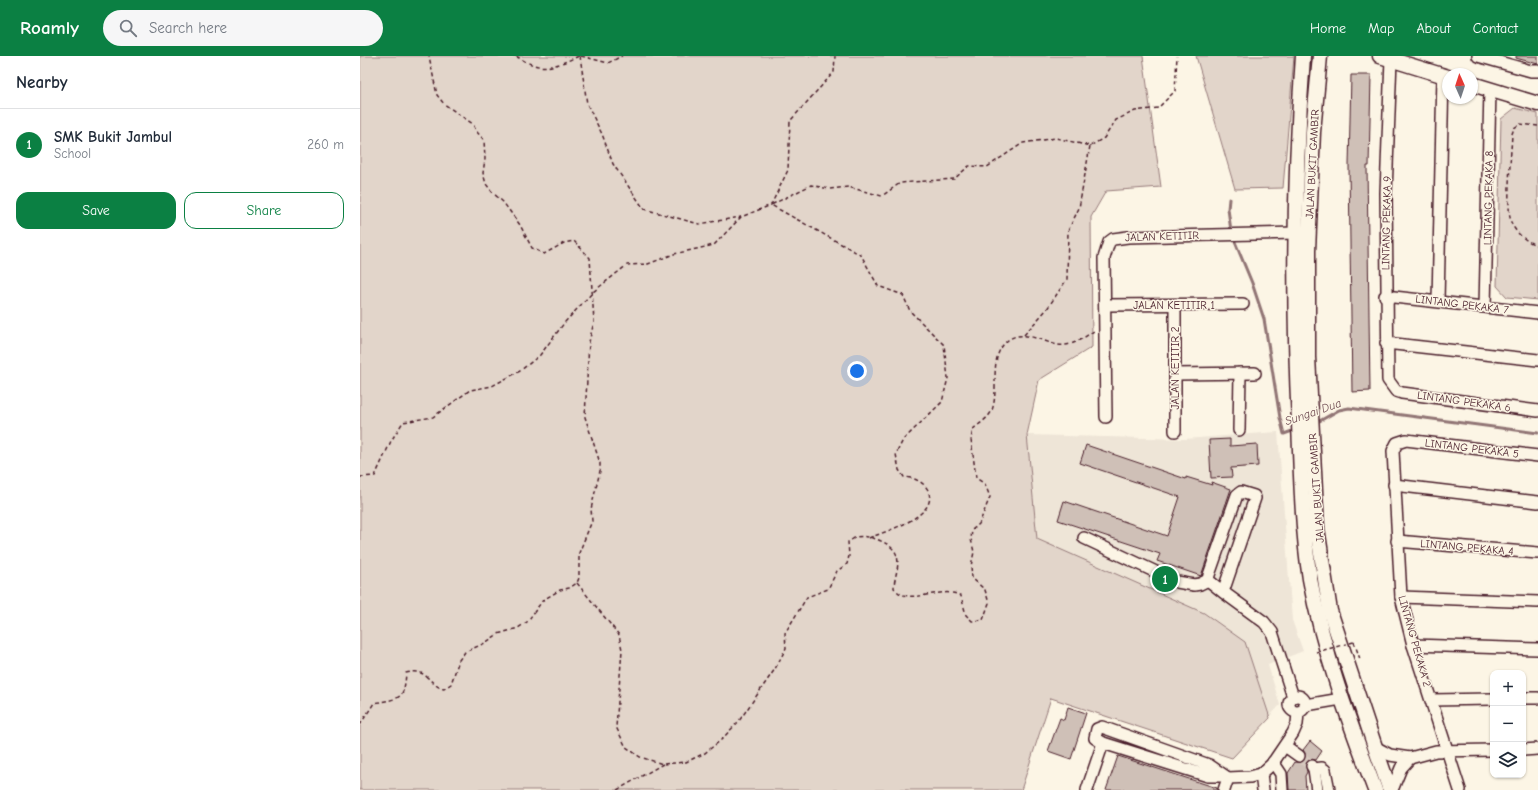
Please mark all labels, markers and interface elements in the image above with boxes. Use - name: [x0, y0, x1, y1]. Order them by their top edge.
- search box: [103, 10, 383, 46]
- text: Roamly: [20, 17, 79, 39]
- icon: search: [117, 17, 139, 39]
- text: Search here: [149, 19, 227, 37]
- text: Home: [1310, 20, 1346, 37]
- text: Map: [1368, 20, 1394, 37]
- text: About: [1416, 20, 1451, 37]
- text: Contact: [1473, 20, 1518, 37]
- north arrow: [1442, 68, 1478, 104]
- text: Nearby: [16, 73, 67, 92]
- street label: JALAN BUKIT GAMBIR: [1303, 108, 1322, 219]
- text: SMK Bukit Jambul: [54, 128, 172, 146]
- text: 1: [26, 137, 32, 152]
- text: 260 m: [307, 137, 344, 152]
- text: School: [54, 146, 91, 161]
- street label: LINTANG PEKAKA 8: [1481, 150, 1496, 245]
- street label: LINTANG PEKAKA 9: [1379, 176, 1394, 270]
- button: Save: [16, 192, 176, 229]
- button: Share: [184, 192, 344, 229]
- street label: JALAN KETITIR: [1125, 229, 1199, 244]
- street label: LINTANG PEKAKA 7: [1415, 292, 1509, 317]
- street label: JALAN KETITIR 1: [1133, 299, 1215, 312]
- street label: JALAN KETITIR 2: [1169, 326, 1182, 410]
- your location: [847, 361, 867, 381]
- street label: LINTANG PEKAKA 6: [1416, 388, 1512, 415]
- water label: Sungai Dua: [1283, 396, 1343, 428]
- street label: JALAN BUKIT GAMBIR: [1306, 432, 1327, 543]
- street label: LINTANG PEKAKA 5: [1424, 436, 1520, 461]
- street label: LINTANG PEKAKA 4: [1420, 537, 1514, 558]
- pin: 1: [1152, 564, 1178, 594]
- street label: LINTANG PEKAKA 2: [1395, 594, 1434, 689]
- map controls: [1490, 670, 1526, 778]
- button: +: [1490, 670, 1526, 706]
- button: −: [1490, 706, 1526, 742]
- button: layers: [1490, 742, 1526, 778]

